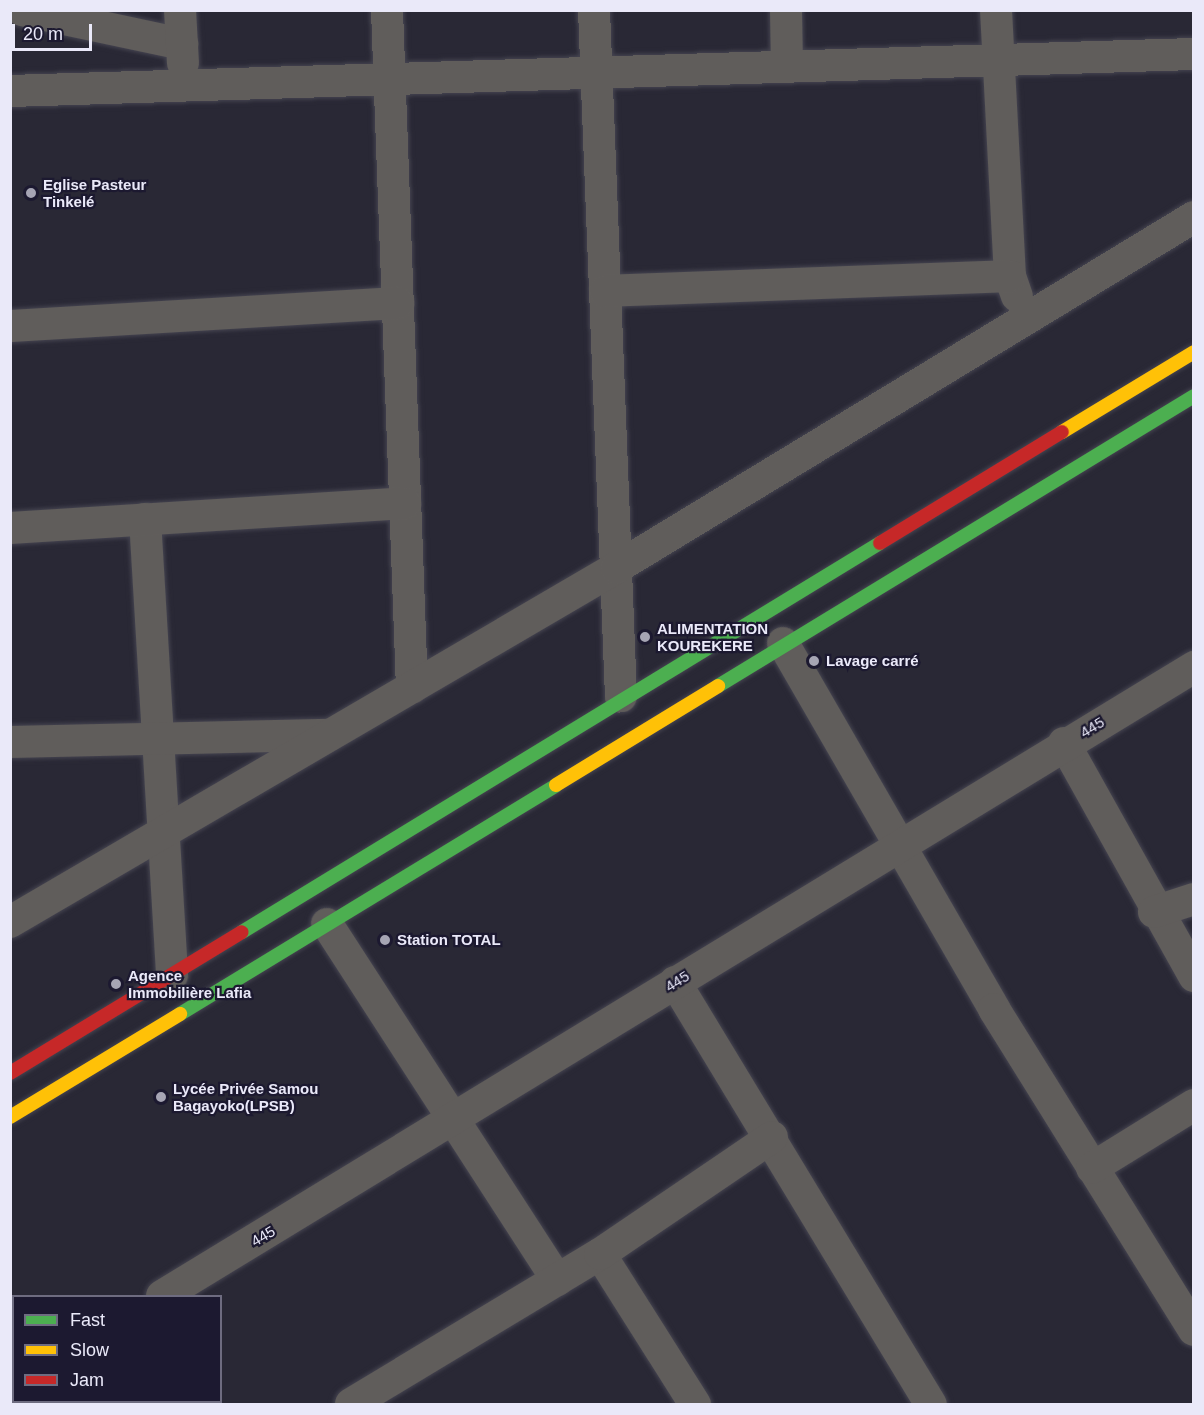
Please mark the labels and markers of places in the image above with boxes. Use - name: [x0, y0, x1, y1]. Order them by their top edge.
- place label: Eglise Pasteur Tinkelé: [43, 175, 146, 210]
- marker: Eglise Pasteur Tinkelé: [24, 186, 38, 200]
- place label: ALIMENTATION KOUREKERE: [657, 619, 768, 654]
- marker: ALIMENTATION KOUREKERE: [638, 630, 652, 644]
- place label: Lavage carré: [826, 652, 919, 670]
- marker: Lavage carré: [807, 654, 821, 668]
- place label: Station TOTAL: [397, 931, 501, 949]
- marker: Station TOTAL: [378, 933, 392, 947]
- place label: Agence Immobilière Lafia: [128, 966, 251, 1001]
- marker: Agence Immobilière Lafia: [109, 977, 123, 991]
- place label: Lycée Privée Samou Bagayoko(LPSB): [173, 1079, 318, 1114]
- marker: Lycée Privée Samou Bagayoko(LPSB): [154, 1090, 168, 1104]

